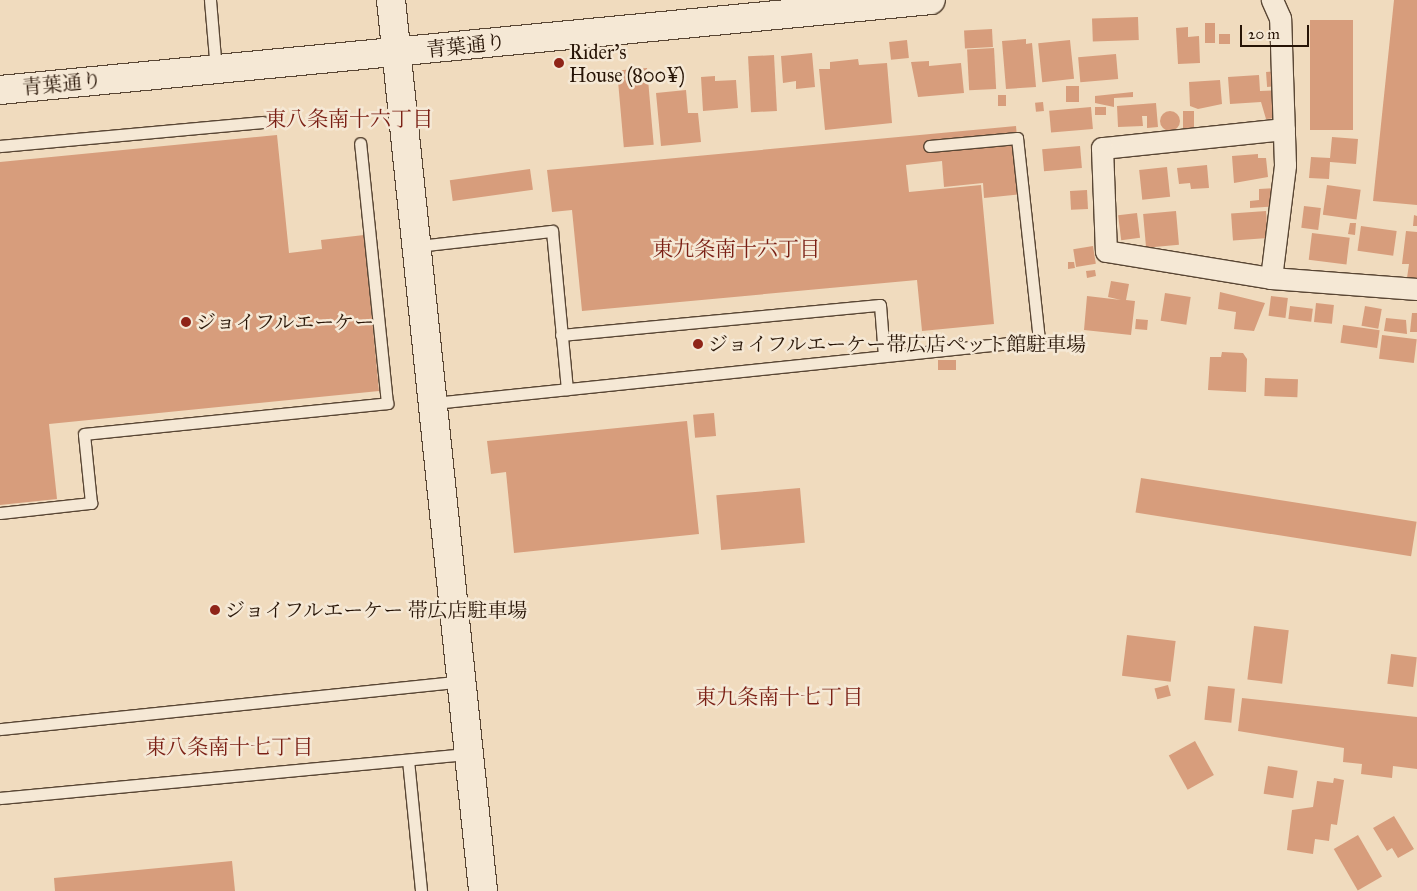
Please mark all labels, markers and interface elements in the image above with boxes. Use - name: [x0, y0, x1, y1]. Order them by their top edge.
- scale bar: [1242, 15, 1311, 47]
- text: 20 m: [1248, 25, 1280, 43]
- street label: 青葉通り: [425, 30, 507, 62]
- place label: Rider’s House (800¥): [569, 40, 685, 87]
- marker: Rider’s House (800¥): [553, 57, 565, 69]
- street label: 青葉通り: [21, 69, 103, 99]
- district label: 東八条南十六丁目: [265, 106, 433, 132]
- district label: 東九条南十六丁目: [652, 236, 820, 262]
- place label: ジョイフルエーケー: [196, 310, 376, 334]
- marker: ジョイフルエーケー: [180, 316, 192, 328]
- place label: ジョイフルエーケー帯広店ペット館駐車場: [708, 332, 1088, 356]
- marker: ジョイフルエーケー帯広店ペット館駐車場: [692, 338, 704, 350]
- place label: ジョイフルエーケー 帯広店駐車場: [225, 598, 529, 622]
- marker: ジョイフルエーケー 帯広店駐車場: [209, 604, 221, 616]
- district label: 東九条南十七丁目: [695, 684, 863, 710]
- district label: 東八条南十七丁目: [145, 734, 313, 760]

